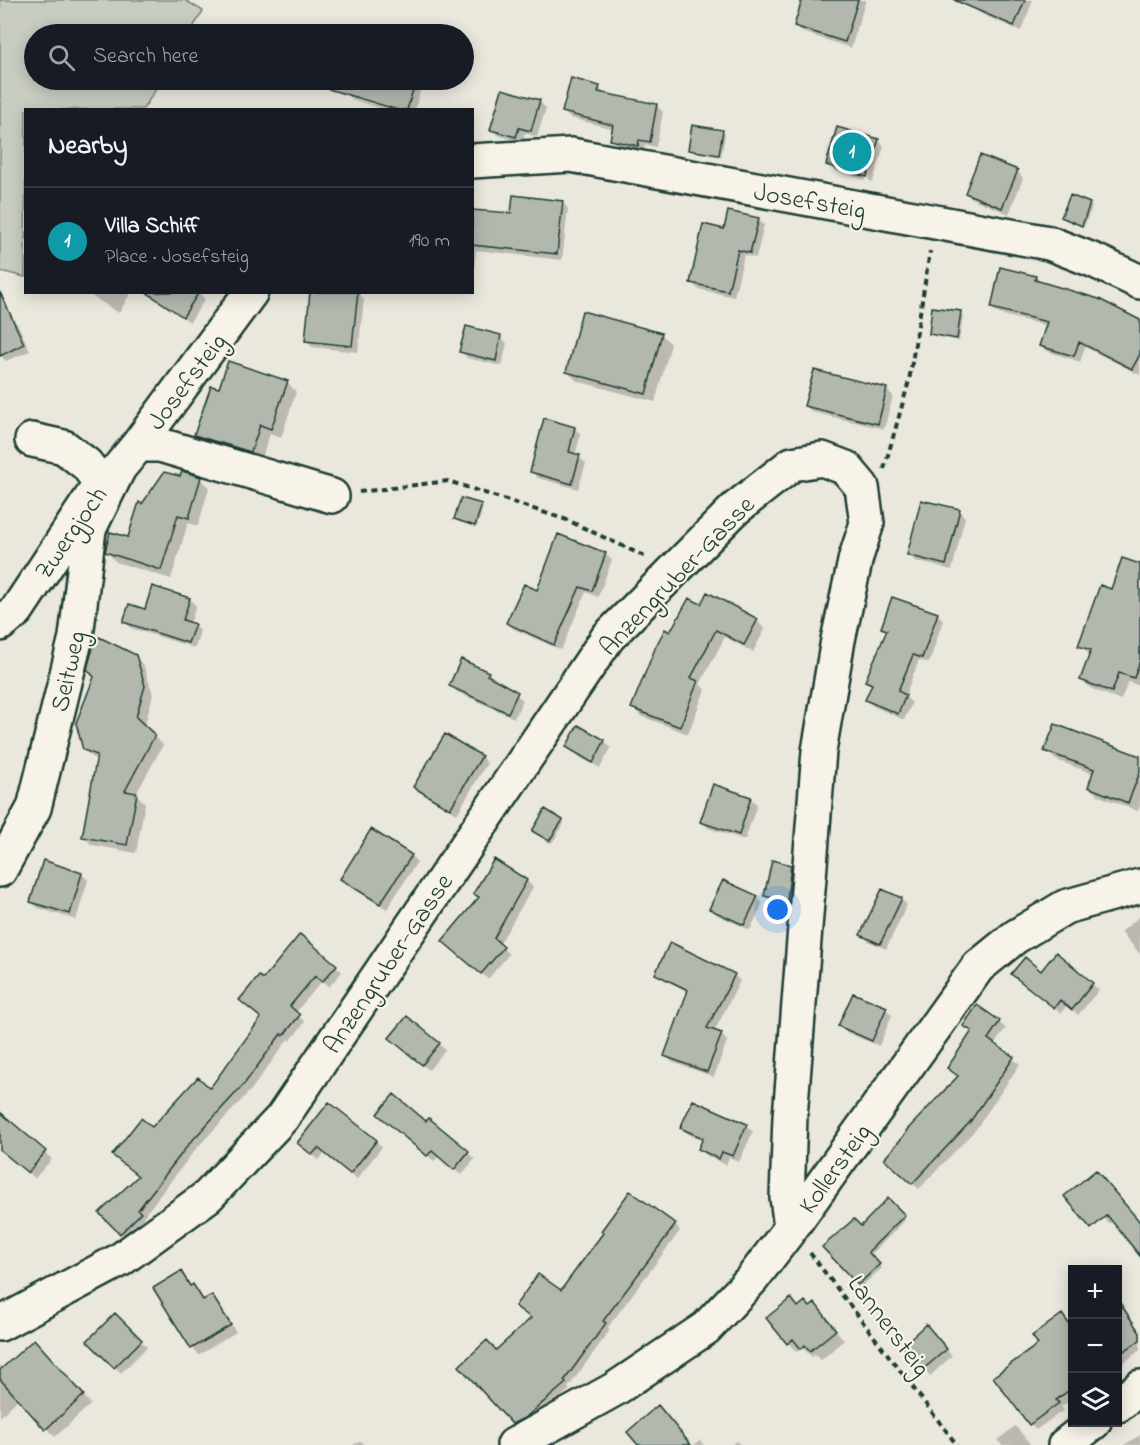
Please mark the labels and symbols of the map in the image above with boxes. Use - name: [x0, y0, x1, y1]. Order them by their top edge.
- pin: 1: [832, 130, 872, 174]
- street label: Josefsteig: [750, 174, 868, 231]
- street label: Josefsteig: [139, 326, 238, 439]
- street label: Zwergjoch: [27, 479, 118, 588]
- street label: Anzengruber-Gasse: [591, 488, 765, 666]
- street label: Seitweg: [42, 627, 98, 716]
- street label: Anzengruber-Gasse: [315, 867, 464, 1063]
- your location: [763, 895, 792, 924]
- street label: Kollersteig: [791, 1117, 882, 1223]
- street label: Lannersteig: [837, 1268, 939, 1386]

